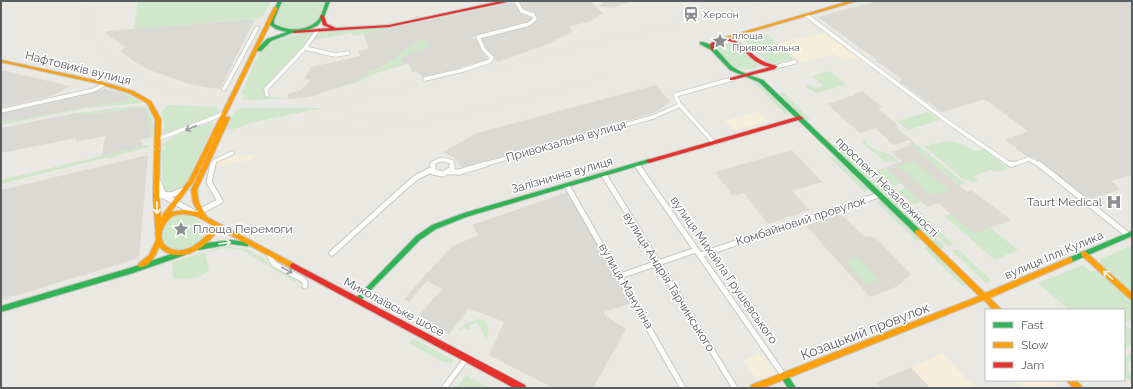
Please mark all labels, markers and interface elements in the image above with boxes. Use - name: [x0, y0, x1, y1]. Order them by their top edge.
- station icon: Херсон: [682, 5, 700, 23]
- place label: Херсон: [703, 9, 739, 20]
- place label: площа Привокзальна: [732, 30, 800, 53]
- place icon: площа Привокзальна: [711, 32, 729, 50]
- street label: Нафтовиків вулиця: [24, 48, 132, 88]
- street label: Привокзальна вулиця: [504, 117, 628, 165]
- one-way arrow: [186, 124, 198, 132]
- street label: проспект Незалежності: [833, 134, 941, 240]
- street label: Залізнична вулиця: [510, 154, 614, 196]
- street label: вулиця Михайла Грушевського: [667, 193, 781, 347]
- street label: Комбайновий провулок: [734, 193, 868, 249]
- hospital icon: Taurt Medical: [1105, 193, 1123, 211]
- place label: Taurt Medical: [1027, 195, 1103, 209]
- one-way arrow: [153, 201, 161, 214]
- street label: вулиця Андрія Тарчинського: [620, 210, 718, 354]
- place icon: Площа Перемоги: [172, 220, 190, 238]
- place label: Площа Перемоги: [193, 222, 293, 236]
- street label: вулиця Іллі Кулика: [1003, 228, 1105, 282]
- one-way arrow: [218, 239, 231, 247]
- street label: вулиця Мануліна: [596, 241, 656, 331]
- one-way arrow: [281, 267, 293, 275]
- one-way arrow: [1103, 271, 1113, 280]
- street label: Миколаївське шосе: [341, 275, 447, 339]
- street label: Козацький провулок: [798, 299, 932, 363]
- legend: [985, 309, 1125, 381]
- text: Fast: [1021, 318, 1044, 332]
- text: Slow: [1021, 338, 1048, 352]
- text: Jam: [1021, 358, 1044, 372]

